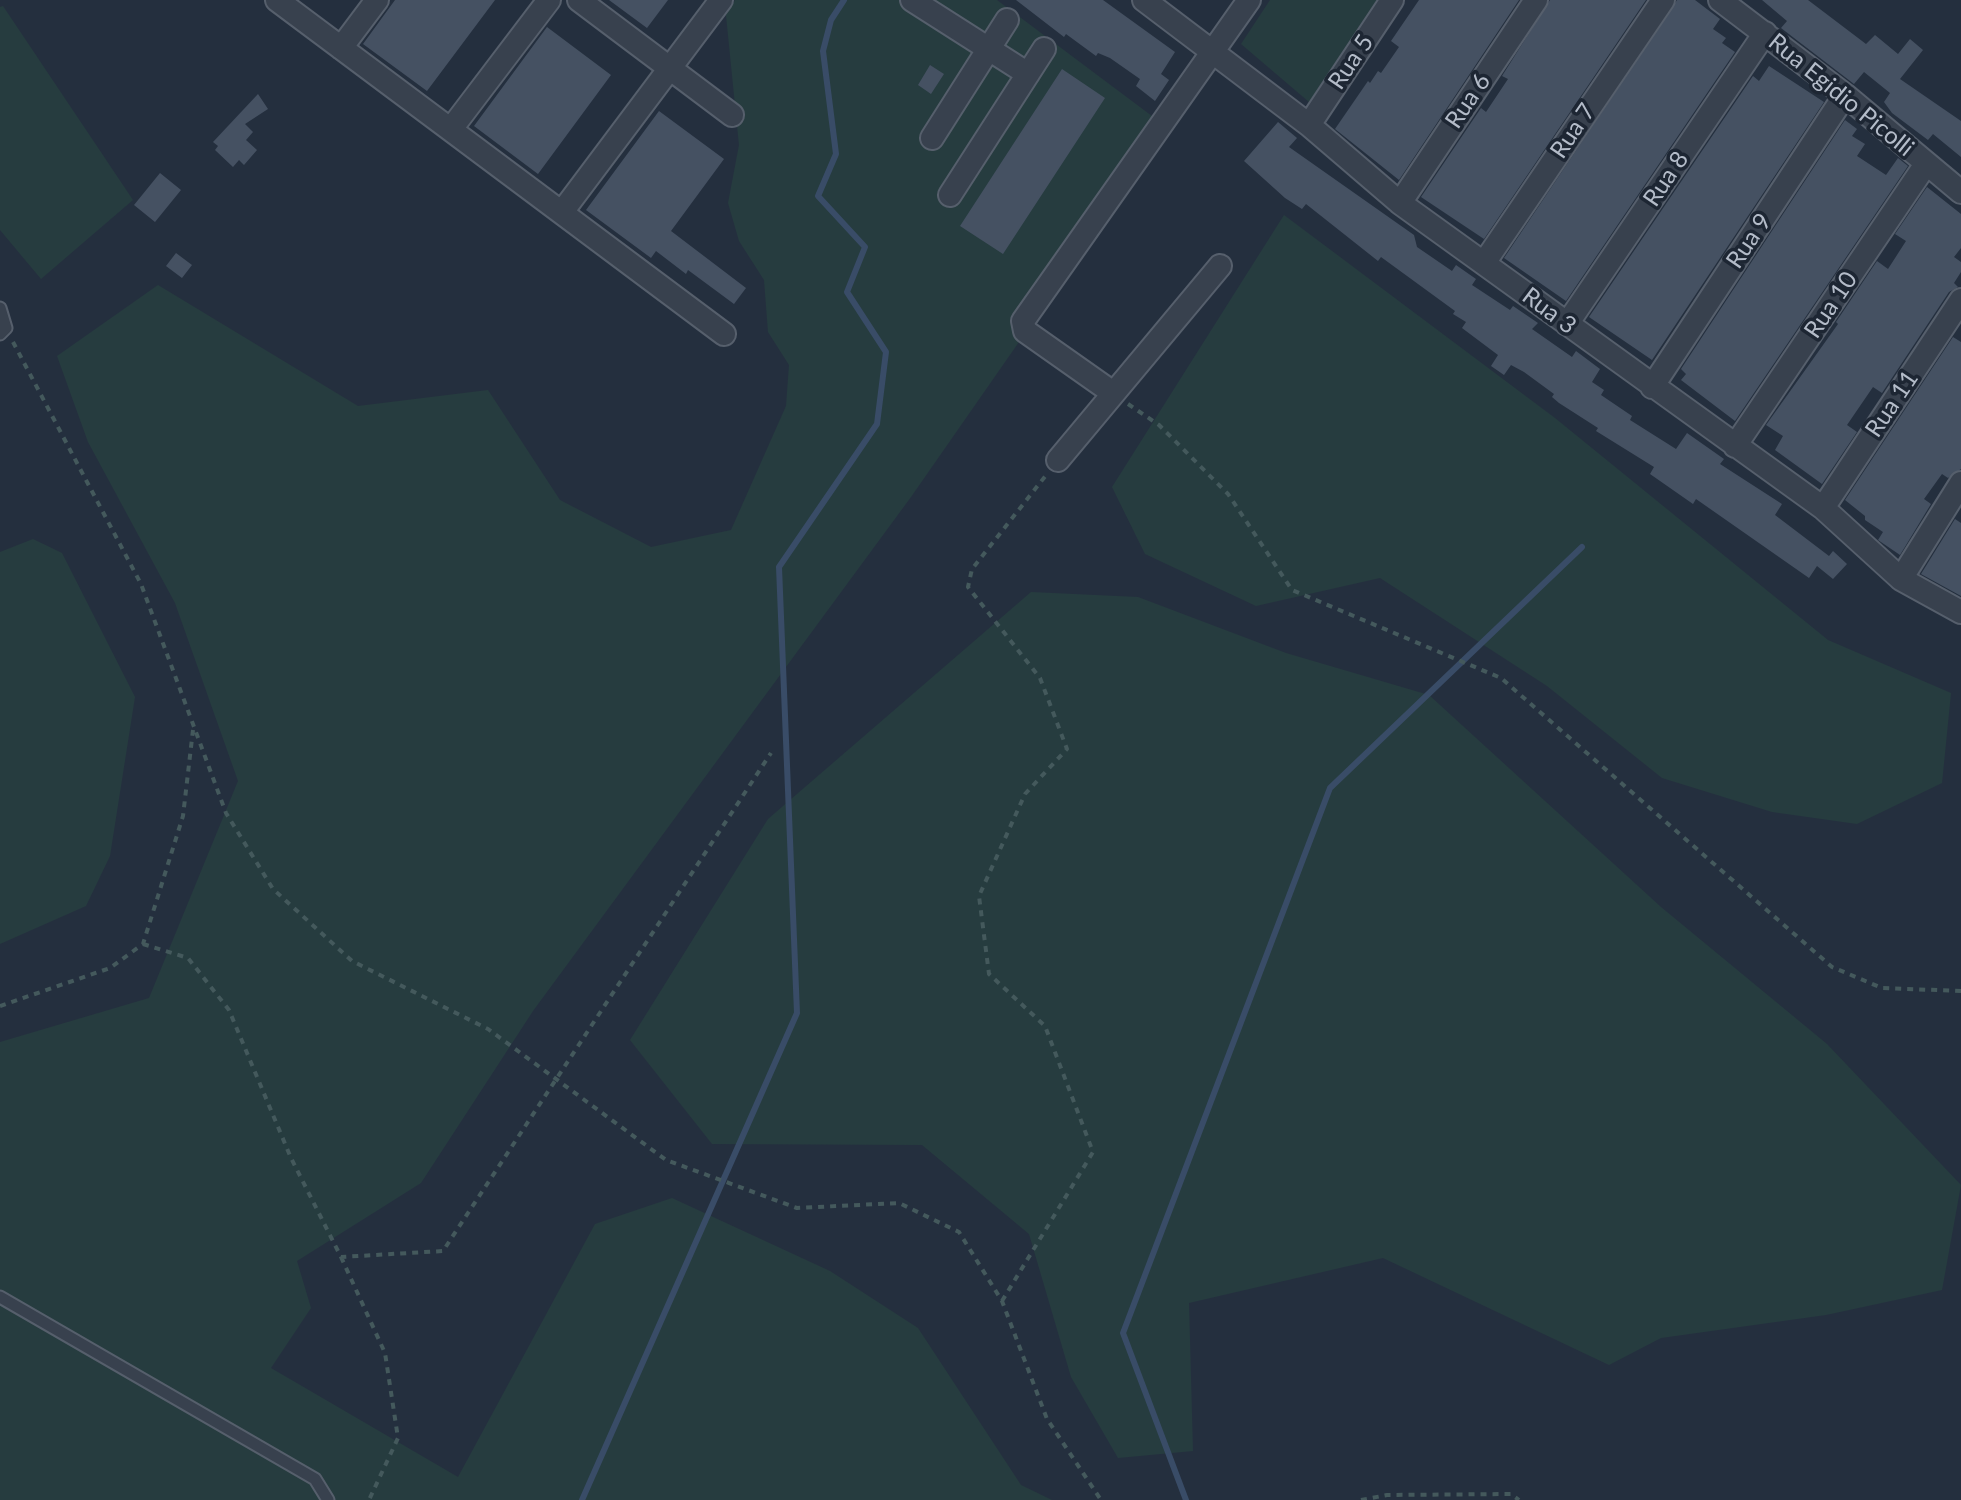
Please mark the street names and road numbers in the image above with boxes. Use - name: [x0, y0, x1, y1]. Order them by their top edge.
- street label: Rua Egidio Picolli: [1762, 28, 1920, 162]
- street label: Rua 5: [1322, 29, 1380, 95]
- street label: Rua 6: [1439, 68, 1497, 134]
- street label: Rua 7: [1544, 98, 1602, 164]
- street label: Rua 8: [1637, 146, 1695, 212]
- street label: Rua 9: [1720, 208, 1778, 274]
- street label: Rua 10: [1798, 266, 1864, 344]
- street label: Rua 3: [1516, 281, 1582, 341]
- street label: Rua 11: [1859, 365, 1925, 443]

